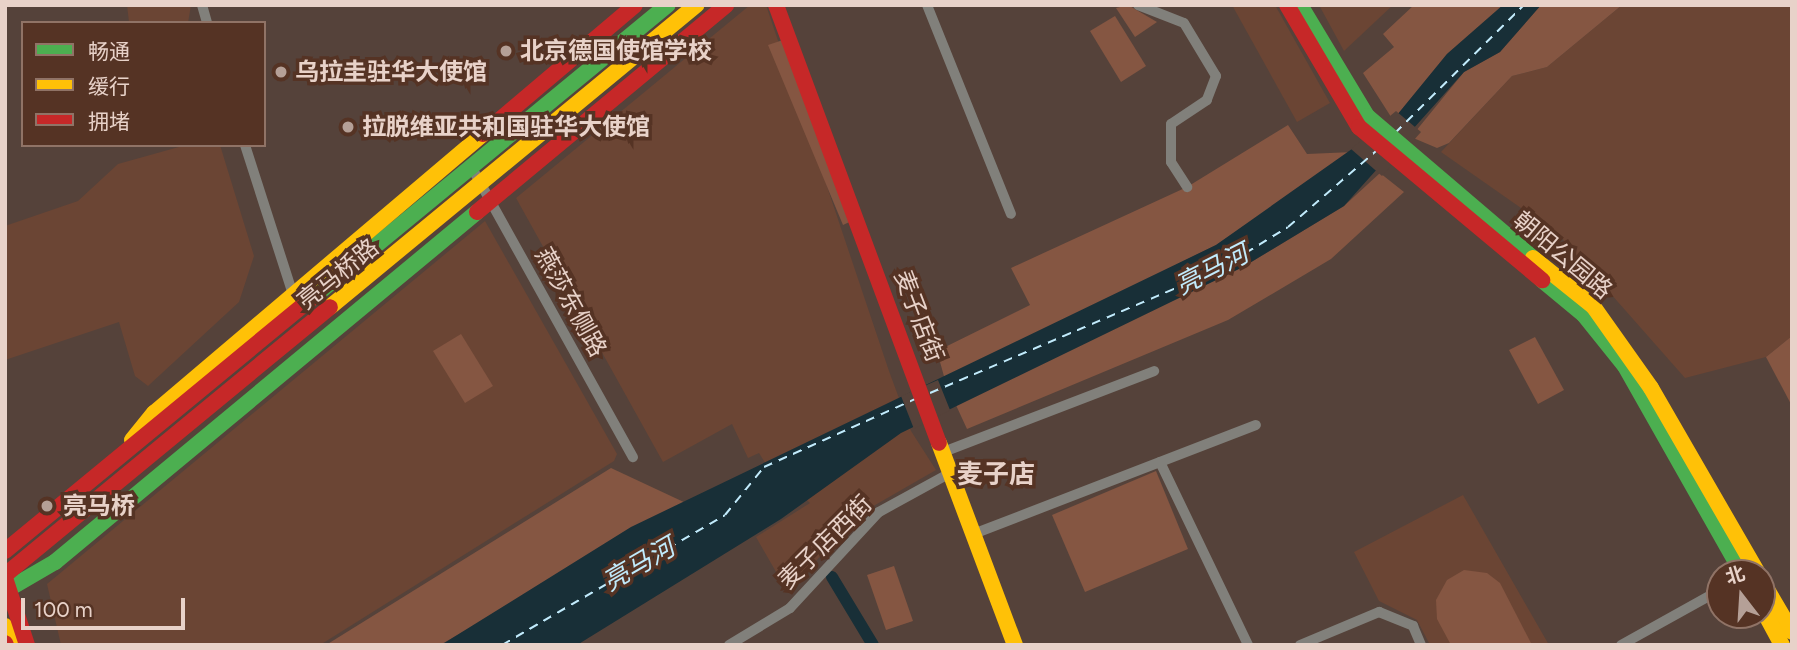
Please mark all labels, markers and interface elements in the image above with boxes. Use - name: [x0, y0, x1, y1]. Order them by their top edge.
- legend: [21, 21, 266, 147]
- place label: 北京德国使馆学校: [520, 37, 712, 65]
- text: 畅通: [88, 39, 130, 64]
- marker: 北京德国使馆学校: [498, 43, 514, 59]
- place label: 乌拉圭驻华大使馆: [295, 58, 487, 86]
- marker: 乌拉圭驻华大使馆: [273, 64, 289, 80]
- text: 缓行: [88, 74, 130, 99]
- text: 拥堵: [88, 109, 130, 134]
- place label: 拉脱维亚共和国驻华大使馆: [362, 113, 650, 141]
- marker: 拉脱维亚共和国驻华大使馆: [340, 119, 356, 135]
- street label: 朝阳公园路: [1508, 205, 1618, 305]
- street label: 亮马桥路: [292, 233, 384, 315]
- water label: 亮马河: [1170, 238, 1254, 302]
- street label: 燕莎东侧路: [529, 243, 613, 361]
- street label: 麦子店街: [888, 266, 950, 366]
- district label: 麦子店: [957, 459, 1035, 491]
- street label: 麦子店西街: [772, 489, 878, 595]
- place label: 亮马桥: [63, 492, 135, 520]
- marker: 亮马桥: [37, 496, 57, 516]
- water label: 亮马河: [597, 532, 681, 598]
- north arrow: [1706, 559, 1776, 629]
- text: 北: [1723, 562, 1748, 589]
- scale bar: [24, 584, 189, 628]
- text: 100 m: [34, 597, 93, 622]

